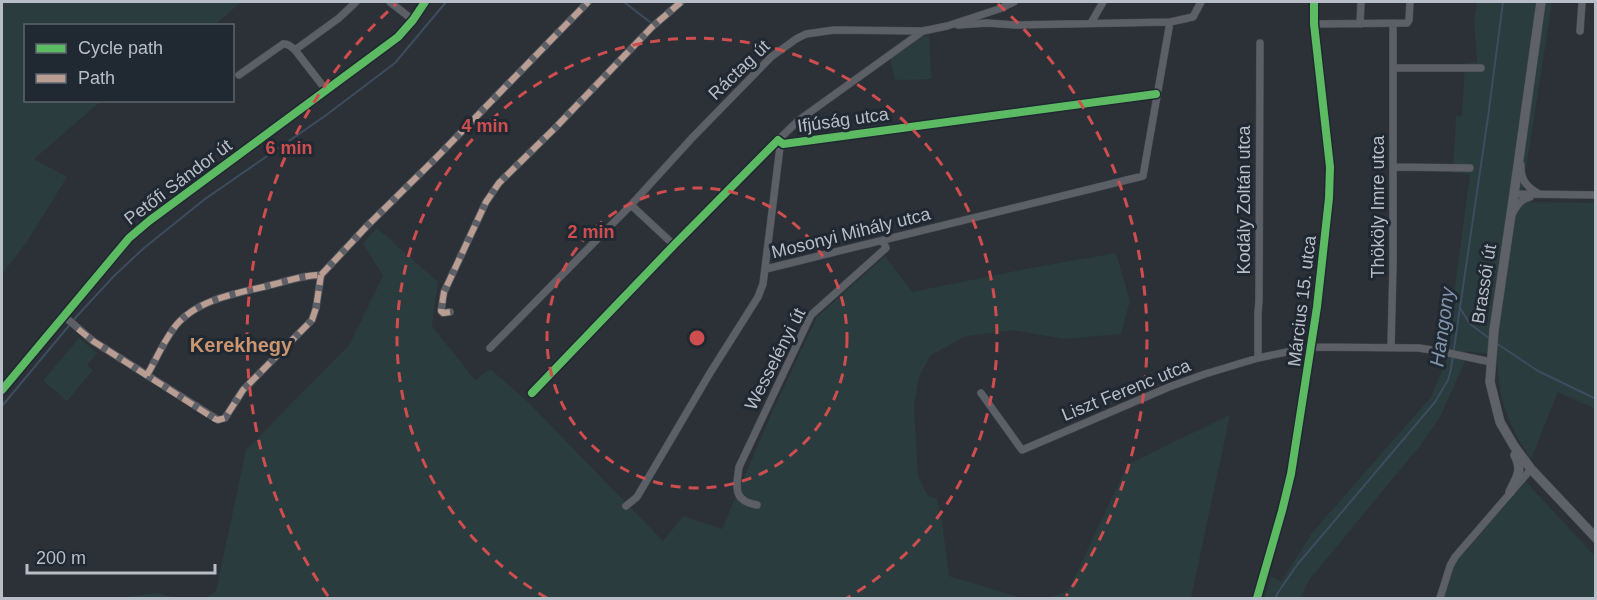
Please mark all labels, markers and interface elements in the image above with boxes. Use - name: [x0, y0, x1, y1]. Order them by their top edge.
- legend: [24, 24, 234, 102]
- street label: Ráctag út: [704, 36, 774, 104]
- text: Cycle path: [78, 38, 163, 58]
- text: Path: [78, 68, 115, 88]
- street label: Ifjúság utca: [796, 104, 891, 136]
- text: 4 min: [461, 116, 509, 136]
- street label: Kodály Zoltán utca: [1234, 124, 1254, 275]
- street label: Thököly Imre utca: [1368, 134, 1388, 279]
- street label: Petőfi Sándor út: [120, 135, 236, 229]
- text: 6 min: [265, 138, 313, 158]
- street label: Mosonyi Mihály utca: [769, 203, 933, 262]
- text: 2 min: [567, 222, 615, 242]
- street label: Március 15. utca: [1284, 233, 1320, 368]
- street label: Brassói út: [1468, 243, 1500, 325]
- water label: Hangony: [1426, 285, 1459, 368]
- street label: Wesselényi út: [741, 305, 809, 413]
- centre of rings: [687, 328, 707, 348]
- district label: Kerekhegy: [190, 334, 293, 356]
- street label: Liszt Ferenc utca: [1059, 355, 1194, 425]
- scale bar: [27, 537, 214, 575]
- text: 200 m: [36, 548, 86, 568]

